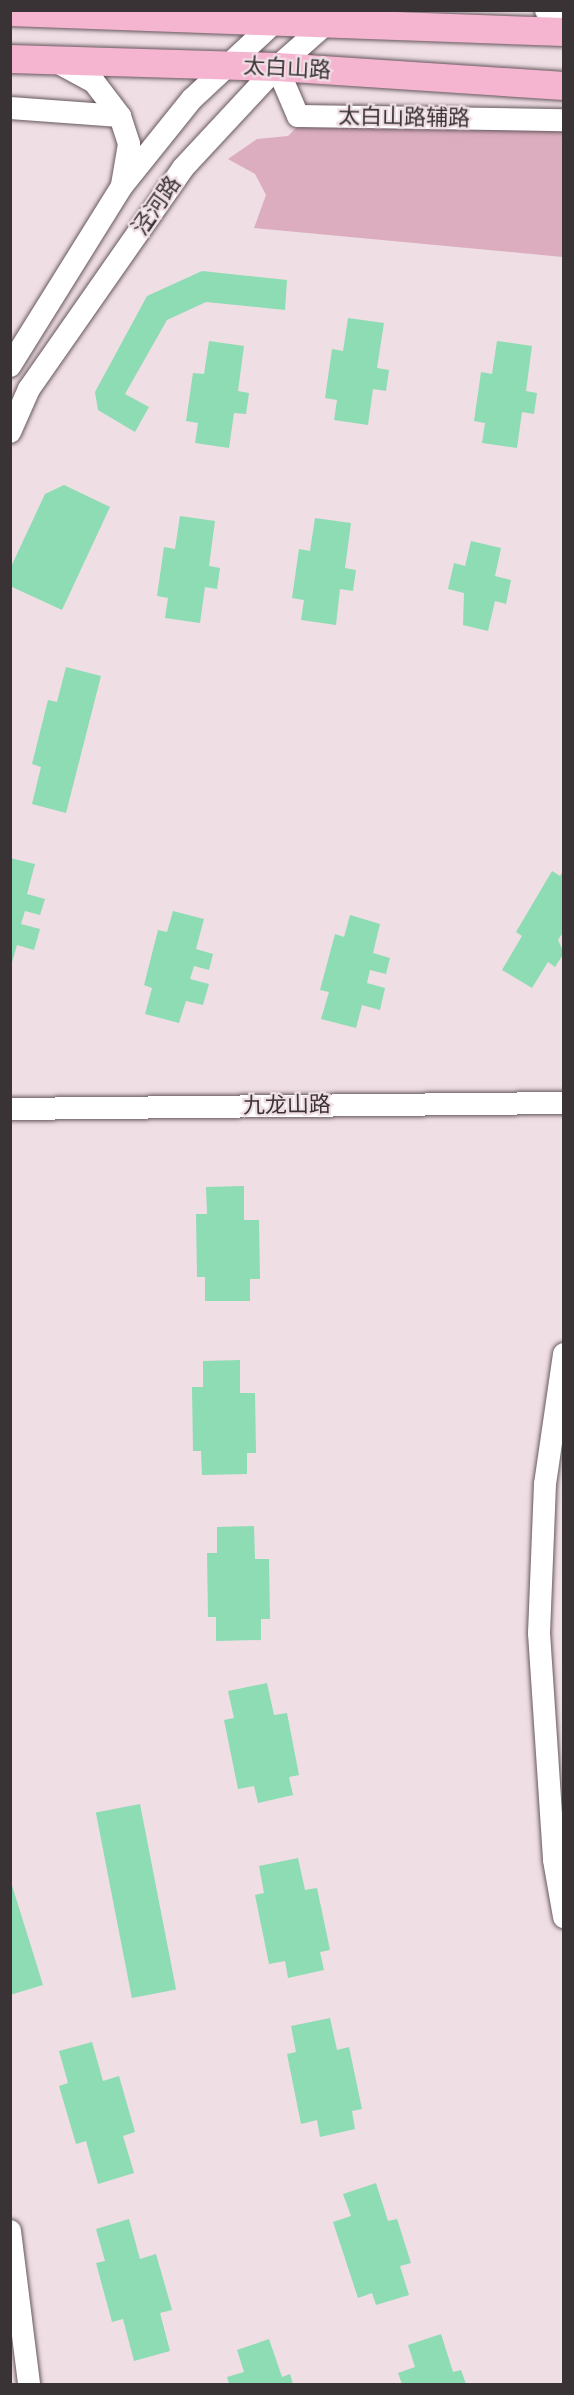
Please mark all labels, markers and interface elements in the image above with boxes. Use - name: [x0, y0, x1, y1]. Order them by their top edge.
- street label: 太白山路: [242, 54, 332, 84]
- street label: 太白山路辅路: [338, 104, 470, 132]
- street label: 泾河路: [127, 171, 187, 241]
- street label: 九龙山路: [243, 1092, 331, 1120]

